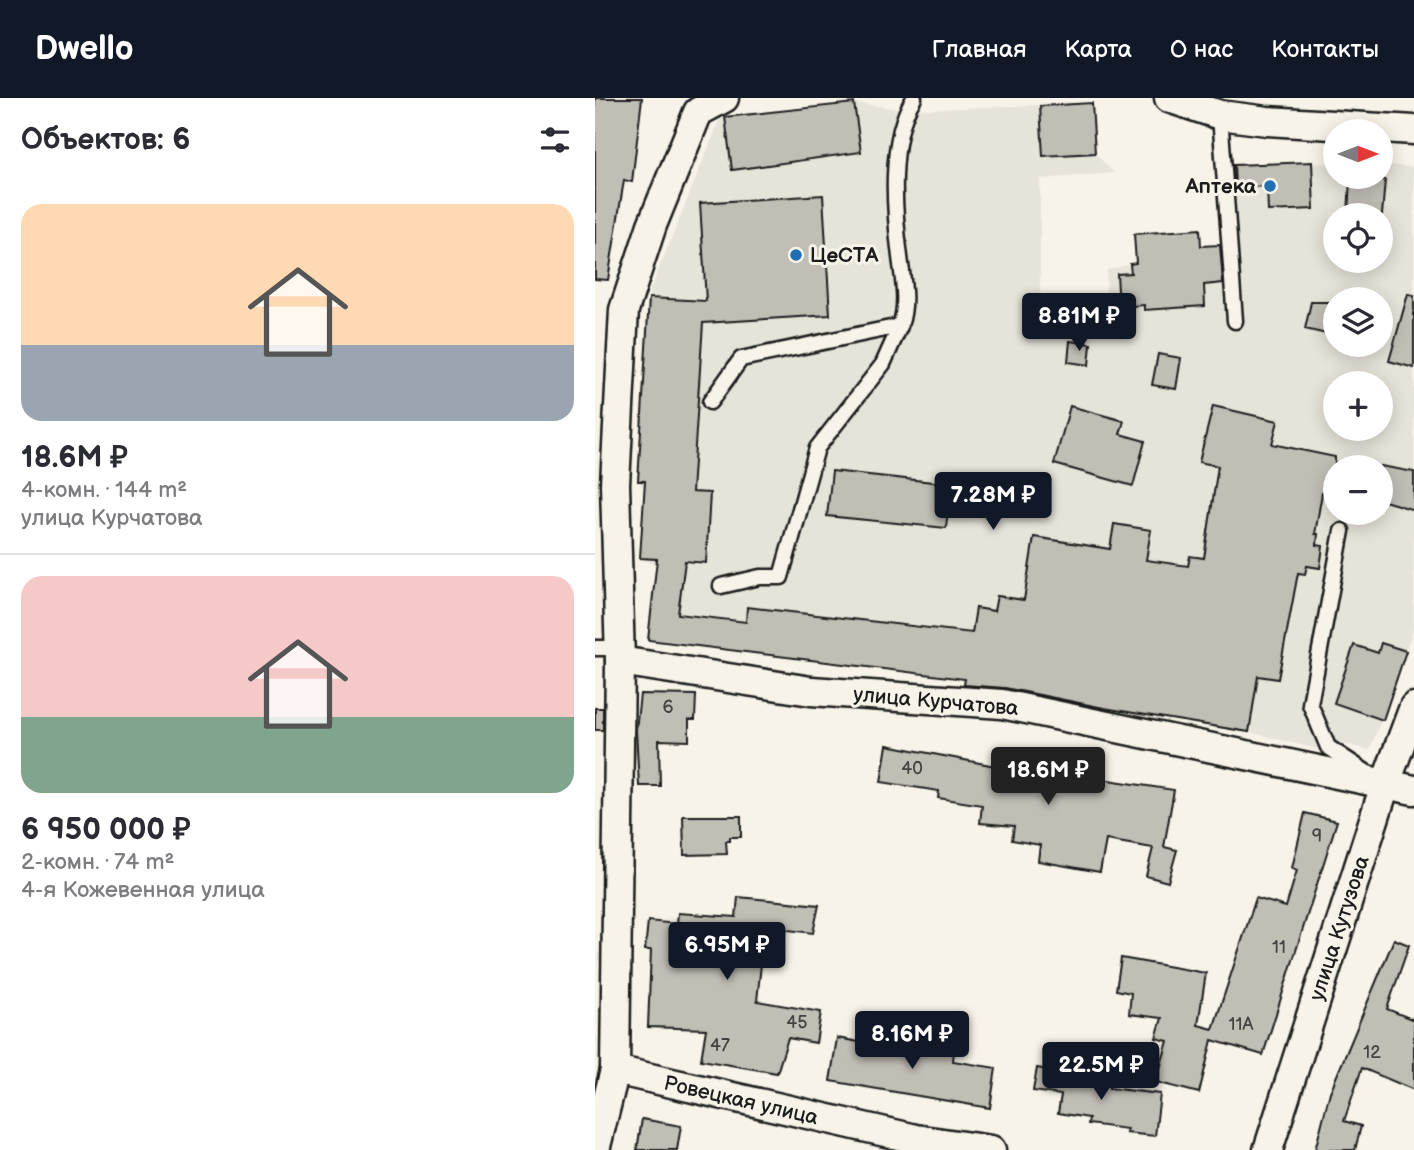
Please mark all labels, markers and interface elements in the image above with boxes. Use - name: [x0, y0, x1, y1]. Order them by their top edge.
- text: Dwello: [35, 29, 134, 69]
- text: Главная: [932, 35, 1026, 64]
- text: Карта: [1064, 35, 1132, 64]
- text: О нас: [1170, 35, 1233, 64]
- text: Контакты: [1271, 35, 1379, 64]
- north arrow: [1323, 119, 1393, 189]
- map controls: [1323, 119, 1393, 525]
- icon: filters: [536, 121, 574, 159]
- text: Объектов: 6: [21, 122, 190, 158]
- place label: Аптека: [1184, 174, 1257, 199]
- marker: Аптека: [1262, 178, 1278, 194]
- button: locate: [1323, 203, 1393, 273]
- place label: ЦеСТА: [810, 243, 879, 268]
- marker: ЦеСТА: [788, 247, 804, 263]
- icon: home: [235, 249, 361, 375]
- button: layers: [1323, 287, 1393, 357]
- pin: 8.81M ₽: [1014, 294, 1144, 353]
- text: 8.81M ₽: [1038, 302, 1120, 330]
- button: +: [1323, 371, 1393, 441]
- text: 18.6M ₽: [21, 440, 128, 476]
- button: −: [1323, 455, 1393, 525]
- pin: 7.28M ₽: [928, 472, 1058, 532]
- text: 4-комн. · 144 m²: [21, 476, 187, 504]
- text: 7.28M ₽: [951, 481, 1035, 509]
- text: улица Курчатова: [21, 504, 203, 532]
- icon: home: [235, 621, 361, 747]
- street label: улица Курчатова: [852, 682, 1020, 721]
- house number: 6: [663, 697, 674, 718]
- pin: 18.6M ₽: [983, 748, 1113, 807]
- text: 18.6M ₽: [1007, 756, 1089, 784]
- house number: 40: [901, 758, 923, 779]
- text: 6 950 000 ₽: [21, 812, 191, 848]
- house number: 9: [1312, 826, 1322, 847]
- text: 2-комн. · 74 m²: [21, 848, 174, 876]
- street label: улица Кутузова: [1304, 852, 1375, 1004]
- text: 4-я Кожевенная улица: [21, 876, 265, 904]
- pin: 6.95M ₽: [662, 922, 792, 982]
- text: 6.95M ₽: [684, 931, 770, 959]
- house number: 11: [1272, 937, 1286, 958]
- house number: 45: [786, 1012, 808, 1033]
- pin: 8.16M ₽: [847, 1012, 977, 1071]
- house number: 11А: [1229, 1014, 1254, 1035]
- text: 8.16M ₽: [871, 1020, 953, 1048]
- house number: 47: [710, 1035, 730, 1056]
- pin: 22.5M ₽: [1036, 1042, 1166, 1102]
- house number: 12: [1363, 1042, 1381, 1063]
- text: 22.5M ₽: [1058, 1051, 1144, 1079]
- street label: Ровецкая улица: [661, 1071, 821, 1131]

